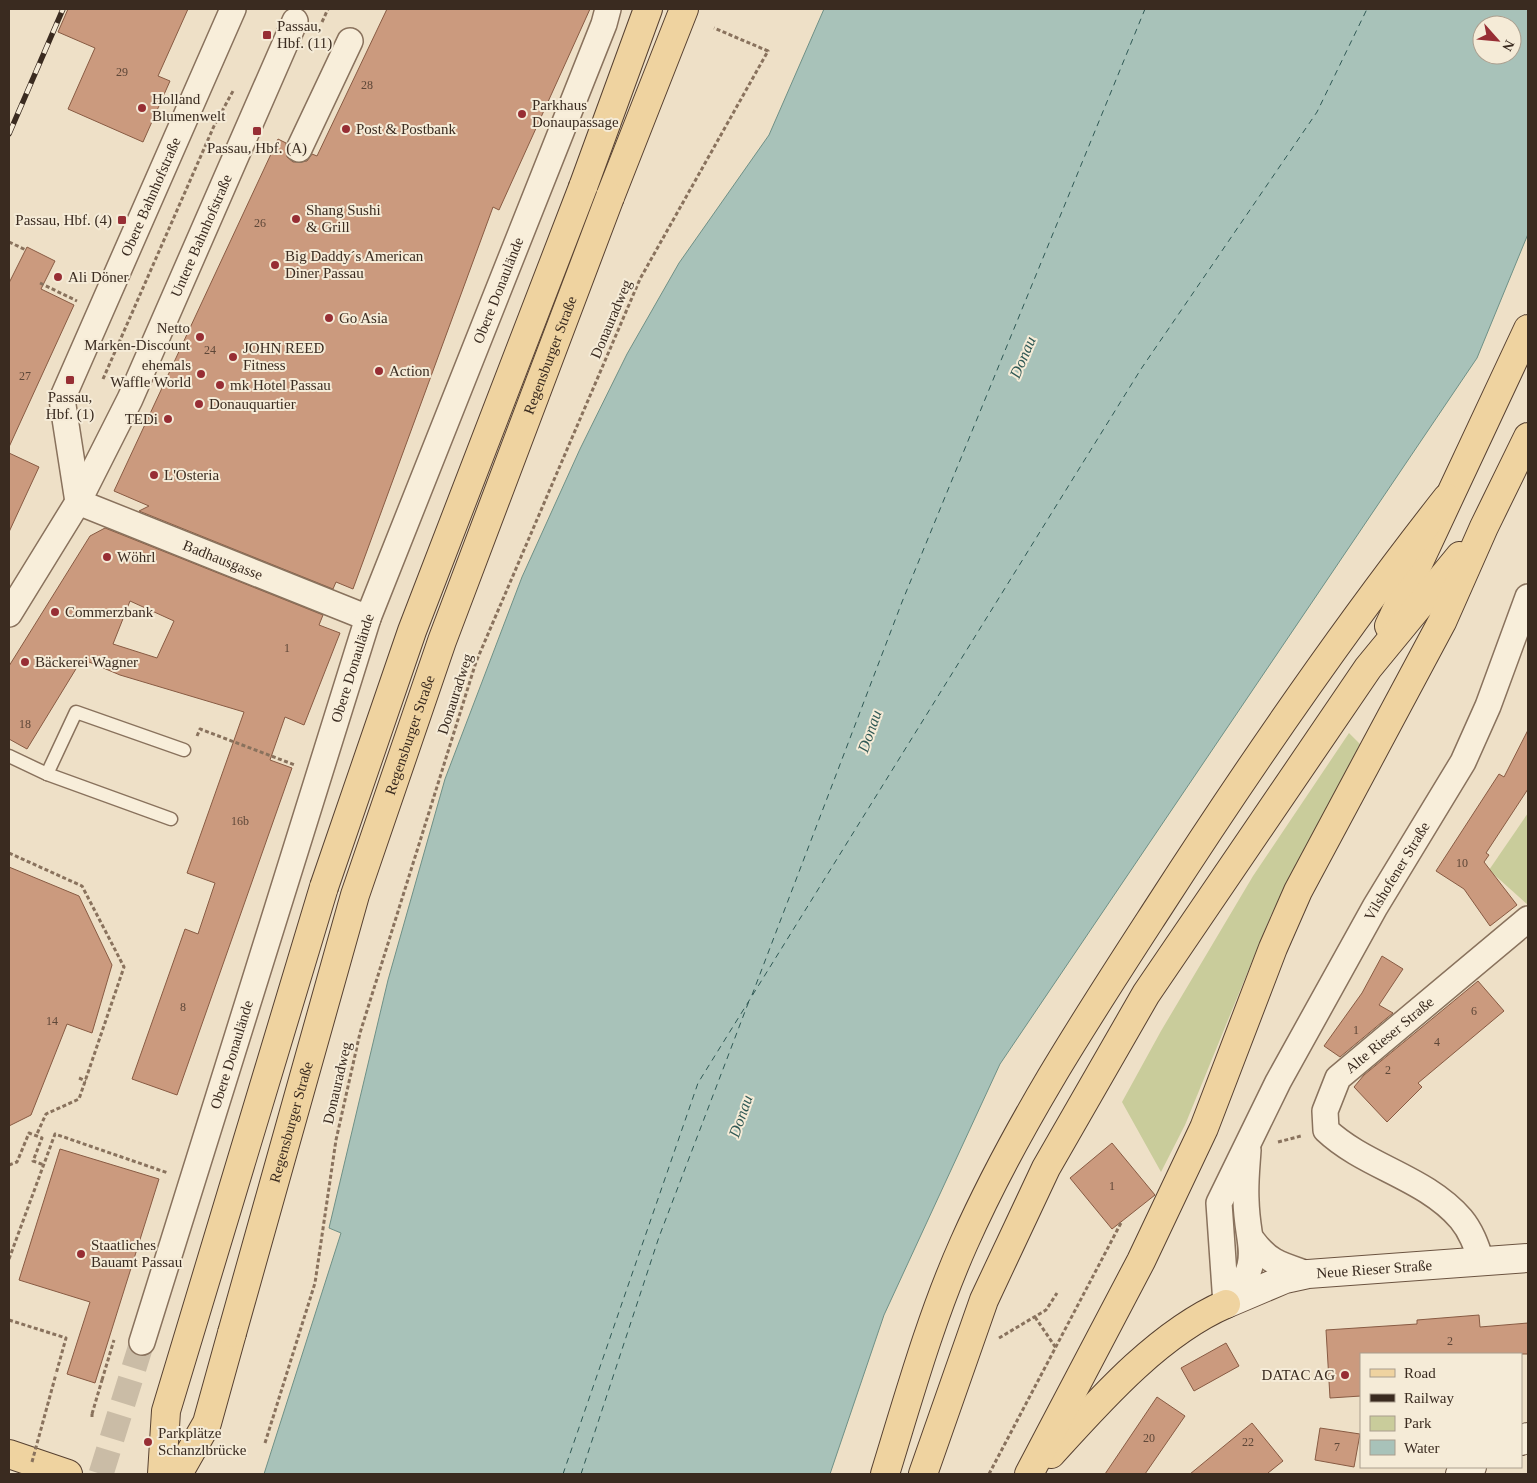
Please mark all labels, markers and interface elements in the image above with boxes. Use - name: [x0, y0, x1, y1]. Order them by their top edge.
- north arrow: [1472, 15, 1522, 65]
- place label: Passau, Hbf. (11): [277, 18, 332, 52]
- marker: Passau, Hbf. (11): [261, 29, 273, 41]
- text: N: [1499, 38, 1517, 54]
- house number: 29: [116, 65, 128, 79]
- house number: 28: [361, 78, 373, 92]
- place label: Holland Blumenwelt: [152, 91, 226, 124]
- place label: Parkhaus Donaupassage: [532, 97, 619, 130]
- marker: Holland Blumenwelt: [136, 102, 148, 114]
- marker: Parkhaus Donaupassage: [516, 108, 528, 120]
- place label: Post & Postbank: [356, 121, 457, 137]
- marker: Post & Postbank: [340, 123, 352, 135]
- marker: Passau, Hbf. (A): [251, 125, 263, 137]
- street label: Obere Bahnhofstraße: [118, 135, 184, 259]
- place label: Passau, Hbf. (A): [207, 140, 307, 157]
- street label: Untere Bahnhofstraße: [167, 172, 235, 300]
- place label: Shang Sushi & Grill: [306, 202, 381, 235]
- place label: Passau, Hbf. (4): [15, 212, 112, 229]
- marker: Shang Sushi & Grill: [290, 213, 302, 225]
- marker: Passau, Hbf. (4): [116, 214, 128, 226]
- house number: 26: [254, 216, 266, 230]
- street label: Obere Donaulände: [470, 235, 527, 346]
- place label: Big Daddy´s American Diner Passau: [285, 248, 424, 281]
- marker: Big Daddy´s American Diner Passau: [269, 259, 281, 271]
- place label: Ali Döner: [68, 269, 128, 285]
- marker: Ali Döner: [52, 271, 64, 283]
- street label: Donauradweg: [587, 277, 635, 361]
- street label: Regensburger Straße: [520, 294, 580, 417]
- place label: Go Asia: [339, 310, 388, 326]
- marker: Go Asia: [323, 312, 335, 324]
- place label: Netto Marken-Discount: [84, 320, 191, 353]
- marker: Netto Marken-Discount: [194, 331, 206, 343]
- water label: Donau: [1006, 334, 1039, 381]
- place label: JOHN REED Fitness: [243, 340, 324, 373]
- house number: 24: [204, 343, 216, 357]
- marker: JOHN REED Fitness: [227, 351, 239, 363]
- place label: ehemals Waffle World: [110, 357, 191, 390]
- place label: Action: [389, 363, 430, 379]
- marker: Action: [373, 365, 385, 377]
- marker: ehemals Waffle World: [195, 368, 207, 380]
- house number: 27: [19, 369, 31, 383]
- marker: Passau, Hbf. (1): [64, 374, 76, 386]
- place label: mk Hotel Passau: [230, 377, 331, 393]
- marker: mk Hotel Passau: [214, 379, 226, 391]
- place label: Passau, Hbf. (1): [46, 389, 94, 423]
- place label: Donauquartier: [209, 396, 296, 412]
- marker: Donauquartier: [193, 398, 205, 410]
- place label: TEDi: [125, 411, 158, 427]
- marker: TEDi: [162, 413, 174, 425]
- place label: L'Osteria: [164, 467, 220, 483]
- marker: L'Osteria: [148, 469, 160, 481]
- street label: Badhausgasse: [181, 537, 265, 583]
- place label: Wöhrl: [117, 549, 155, 565]
- marker: Wöhrl: [101, 551, 113, 563]
- place label: Commerzbank: [65, 604, 154, 620]
- marker: Commerzbank: [49, 606, 61, 618]
- street label: Obere Donaulände: [328, 611, 377, 724]
- house number: 1: [284, 641, 290, 655]
- street label: Donauradweg: [434, 651, 476, 736]
- place label: Bäckerei Wagner: [35, 654, 138, 670]
- marker: Bäckerei Wagner: [19, 656, 31, 668]
- street label: Regensburger Straße: [382, 673, 438, 797]
- water label: Donau: [854, 708, 885, 755]
- house number: 18: [19, 717, 31, 731]
- house number: 16b: [231, 814, 249, 828]
- street label: Vilshofener Straße: [1361, 819, 1433, 923]
- house number: 10: [1456, 856, 1468, 870]
- street label: Alte Rieser Straße: [1342, 993, 1437, 1076]
- street label: Obere Donaulände: [207, 998, 256, 1111]
- house number: 8: [180, 1000, 186, 1014]
- house number: 6: [1471, 1004, 1477, 1018]
- house number: 14: [46, 1014, 58, 1028]
- house number: 1: [1353, 1023, 1359, 1037]
- house number: 4: [1434, 1035, 1440, 1049]
- street label: Donauradweg: [320, 1040, 354, 1126]
- street label: Regensburger Straße: [267, 1059, 316, 1185]
- house number: 2: [1385, 1063, 1391, 1077]
- water label: Donau: [725, 1093, 756, 1140]
- house number: 1: [1109, 1179, 1115, 1193]
- place label: Staatliches Bauamt Passau: [91, 1237, 183, 1270]
- marker: Staatliches Bauamt Passau: [75, 1248, 87, 1260]
- street label: Neue Rieser Straße: [1316, 1257, 1433, 1281]
- house number: 2: [1447, 1334, 1453, 1348]
- legend: [1360, 1353, 1522, 1468]
- text: Road: [1404, 1365, 1436, 1381]
- place label: DATAC AG: [1262, 1367, 1335, 1383]
- marker: DATAC AG: [1339, 1369, 1351, 1381]
- text: Railway: [1404, 1390, 1454, 1406]
- text: Park: [1404, 1415, 1432, 1431]
- place label: Parkplätze Schanzlbrücke: [158, 1425, 247, 1458]
- house number: 20: [1143, 1431, 1155, 1445]
- house number: 22: [1242, 1435, 1254, 1449]
- marker: Parkplätze Schanzlbrücke: [142, 1436, 154, 1448]
- house number: 7: [1334, 1440, 1340, 1454]
- text: Water: [1404, 1440, 1439, 1456]

